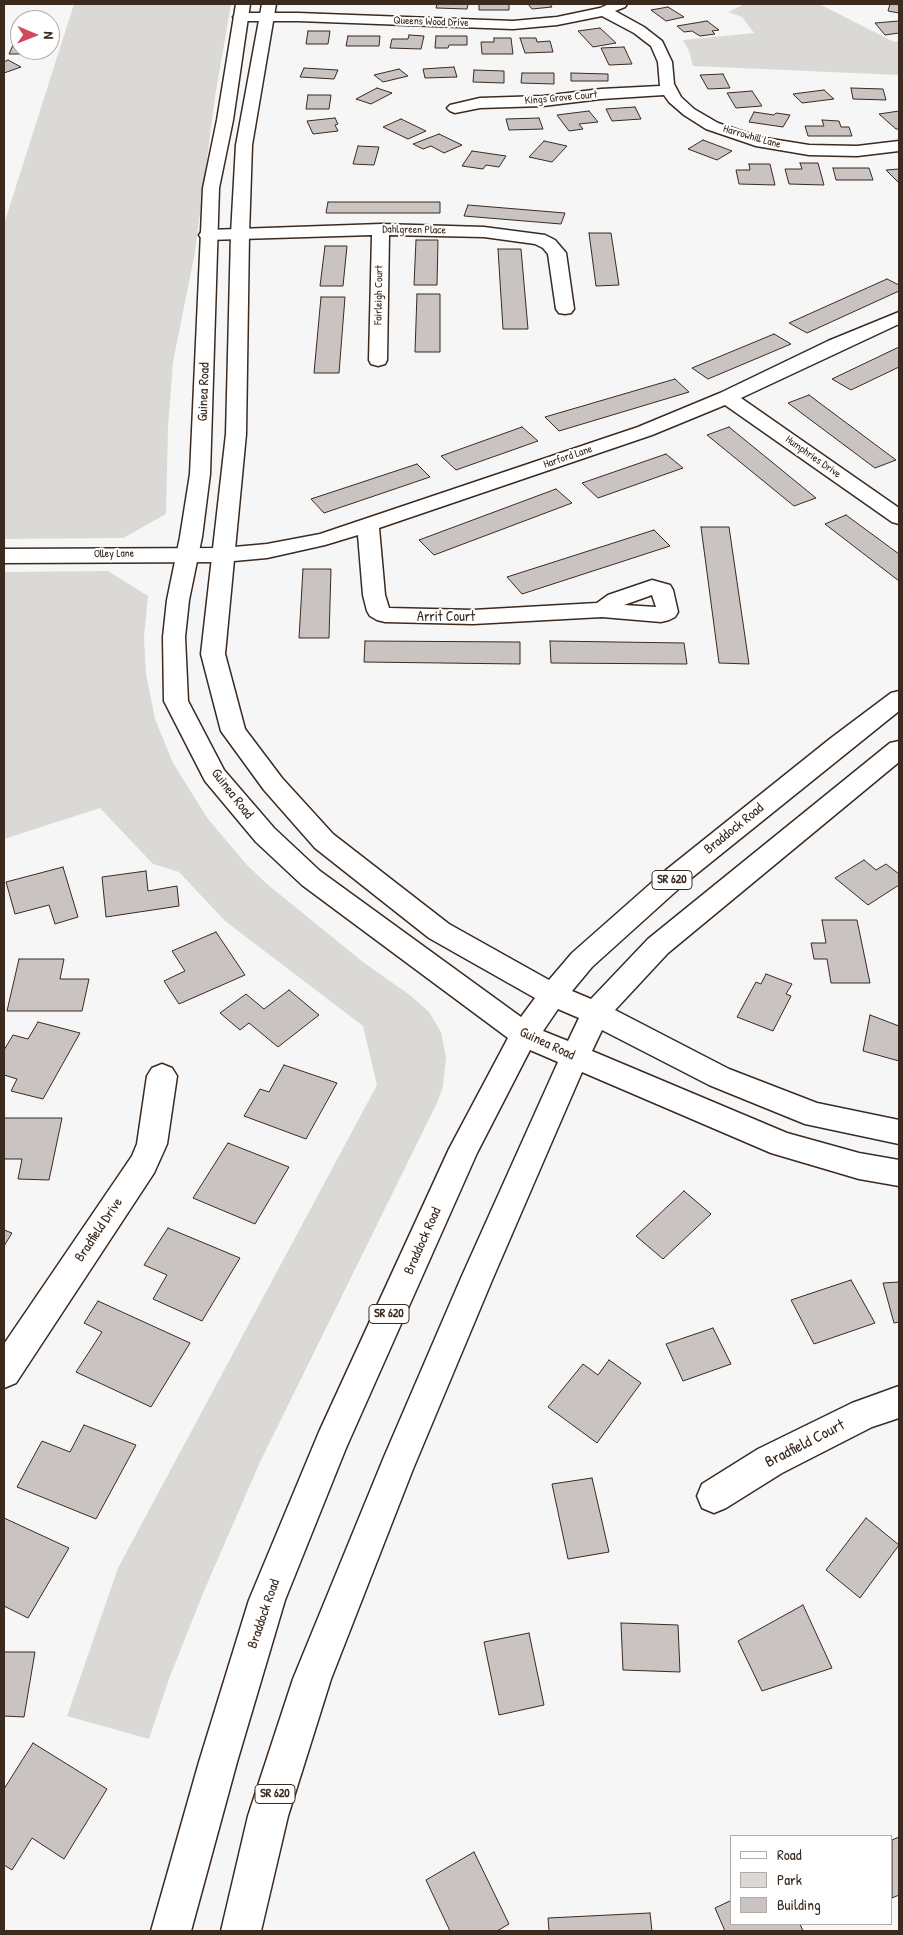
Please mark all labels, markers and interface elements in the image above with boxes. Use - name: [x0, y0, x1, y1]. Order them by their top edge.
- north arrow: [10, 10, 60, 60]
- street label: Queens Wood Drive: [393, 14, 469, 30]
- text: N: [40, 31, 59, 39]
- street label: Kings Grove Court: [524, 88, 598, 108]
- street label: Harrowhill Lane: [722, 122, 782, 152]
- street label: Dahlgreen Place: [382, 223, 446, 237]
- street label: Fairleigh Court: [372, 265, 386, 325]
- street label: Guinea Road: [195, 362, 213, 422]
- street label: Humphries Drive: [783, 433, 843, 481]
- street label: Harford Lane: [542, 442, 594, 472]
- street label: Olley Lane: [94, 547, 134, 561]
- street label: Arrit Court: [417, 609, 475, 625]
- street label: Guinea Road: [207, 766, 257, 822]
- street label: Braddock Road: [701, 800, 767, 858]
- road number: SR 620: [652, 870, 692, 890]
- street label: Guinea Road: [517, 1024, 577, 1064]
- street label: Bradfield Drive: [72, 1195, 126, 1265]
- street label: Braddock Road: [401, 1205, 445, 1277]
- road number: SR 620: [369, 1305, 409, 1324]
- street label: Bradfield Court: [762, 1416, 848, 1472]
- street label: Braddock Road: [244, 1577, 284, 1651]
- road number: SR 620: [255, 1785, 295, 1804]
- legend: [730, 1835, 893, 1925]
- text: Road: [777, 1844, 802, 1865]
- text: Park: [777, 1869, 802, 1890]
- text: Building: [777, 1894, 821, 1915]

